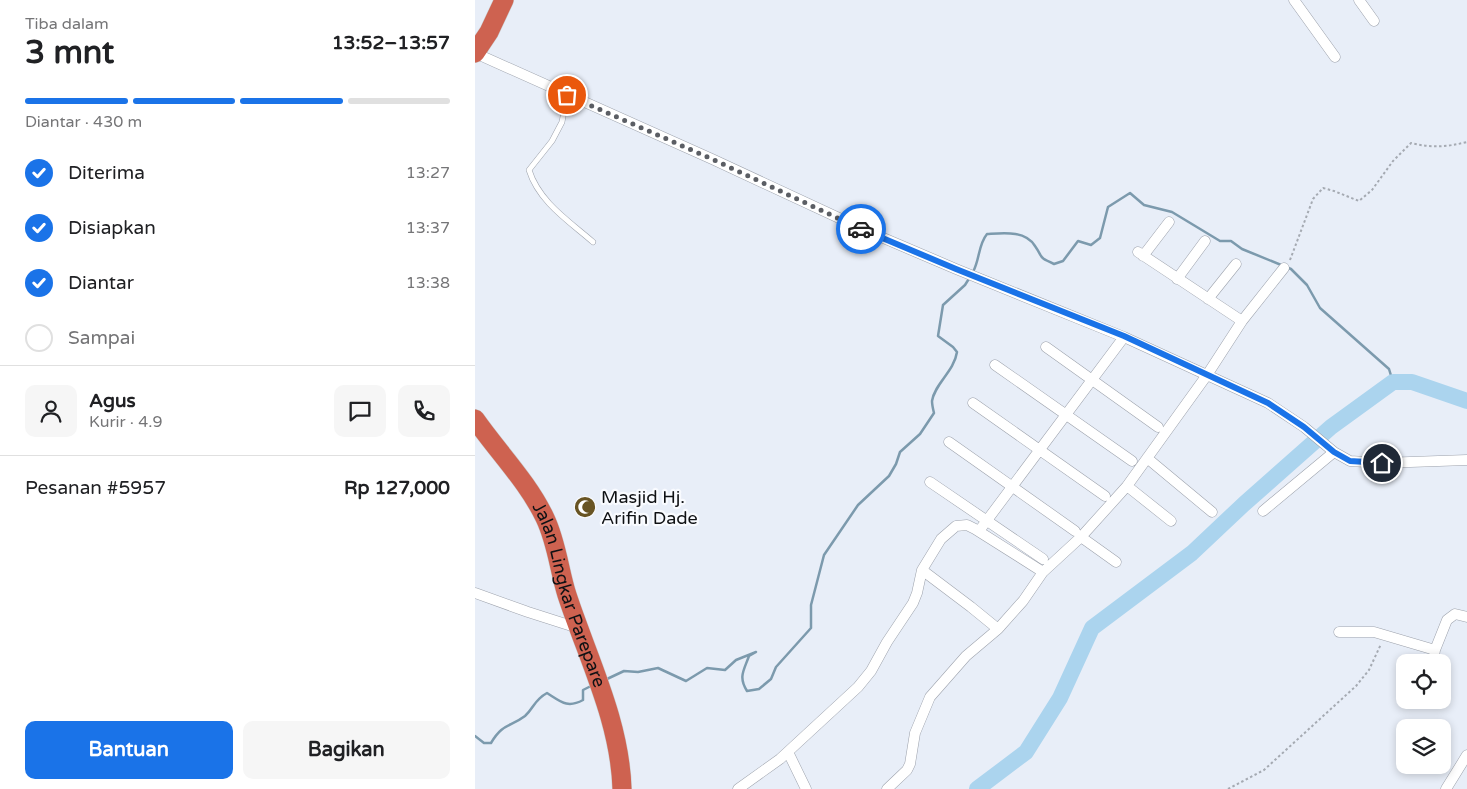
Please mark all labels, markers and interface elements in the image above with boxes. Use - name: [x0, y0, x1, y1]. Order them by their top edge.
- text: Tiba dalam: [25, 14, 109, 34]
- text: 13:52–13:57: [332, 32, 450, 54]
- text: 3 mnt: [25, 34, 114, 72]
- pin: [546, 74, 588, 116]
- icon: bag: [553, 81, 581, 109]
- text: Diantar · 430 m: [25, 112, 142, 132]
- icon: check: [25, 159, 53, 187]
- text: Diterima: [68, 162, 145, 184]
- text: 13:27: [406, 163, 450, 183]
- courier: [836, 204, 886, 254]
- icon: check: [25, 214, 53, 242]
- icon: car: [847, 215, 875, 243]
- text: Disiapkan: [68, 217, 156, 239]
- text: 13:37: [406, 218, 450, 238]
- icon: check: [25, 269, 53, 297]
- text: Diantar: [68, 272, 134, 294]
- text: 13:38: [406, 273, 450, 293]
- text: Sampai: [68, 327, 135, 349]
- button: person: [25, 385, 77, 437]
- button: chat: [334, 385, 386, 437]
- button: phone: [398, 385, 450, 437]
- text: Agus: [89, 390, 136, 412]
- text: Kurir · 4.9: [89, 412, 162, 432]
- pin: [1361, 442, 1403, 484]
- icon: home: [1368, 449, 1396, 477]
- text: Pesanan #5957: [25, 477, 166, 499]
- text: Rp 127,000: [344, 477, 450, 499]
- place label: Masjid Hj. Arifin Dade: [601, 486, 698, 529]
- mosque icon: Masjid Hj. Arifin Dade: [573, 495, 597, 519]
- street label: Jalan Lingkar Parepare: [528, 498, 611, 690]
- map controls: [1396, 654, 1451, 774]
- button: locate: [1396, 654, 1451, 709]
- button: layers: [1396, 719, 1451, 774]
- button: Bantuan: [25, 721, 233, 779]
- button: Bagikan: [243, 721, 450, 779]

